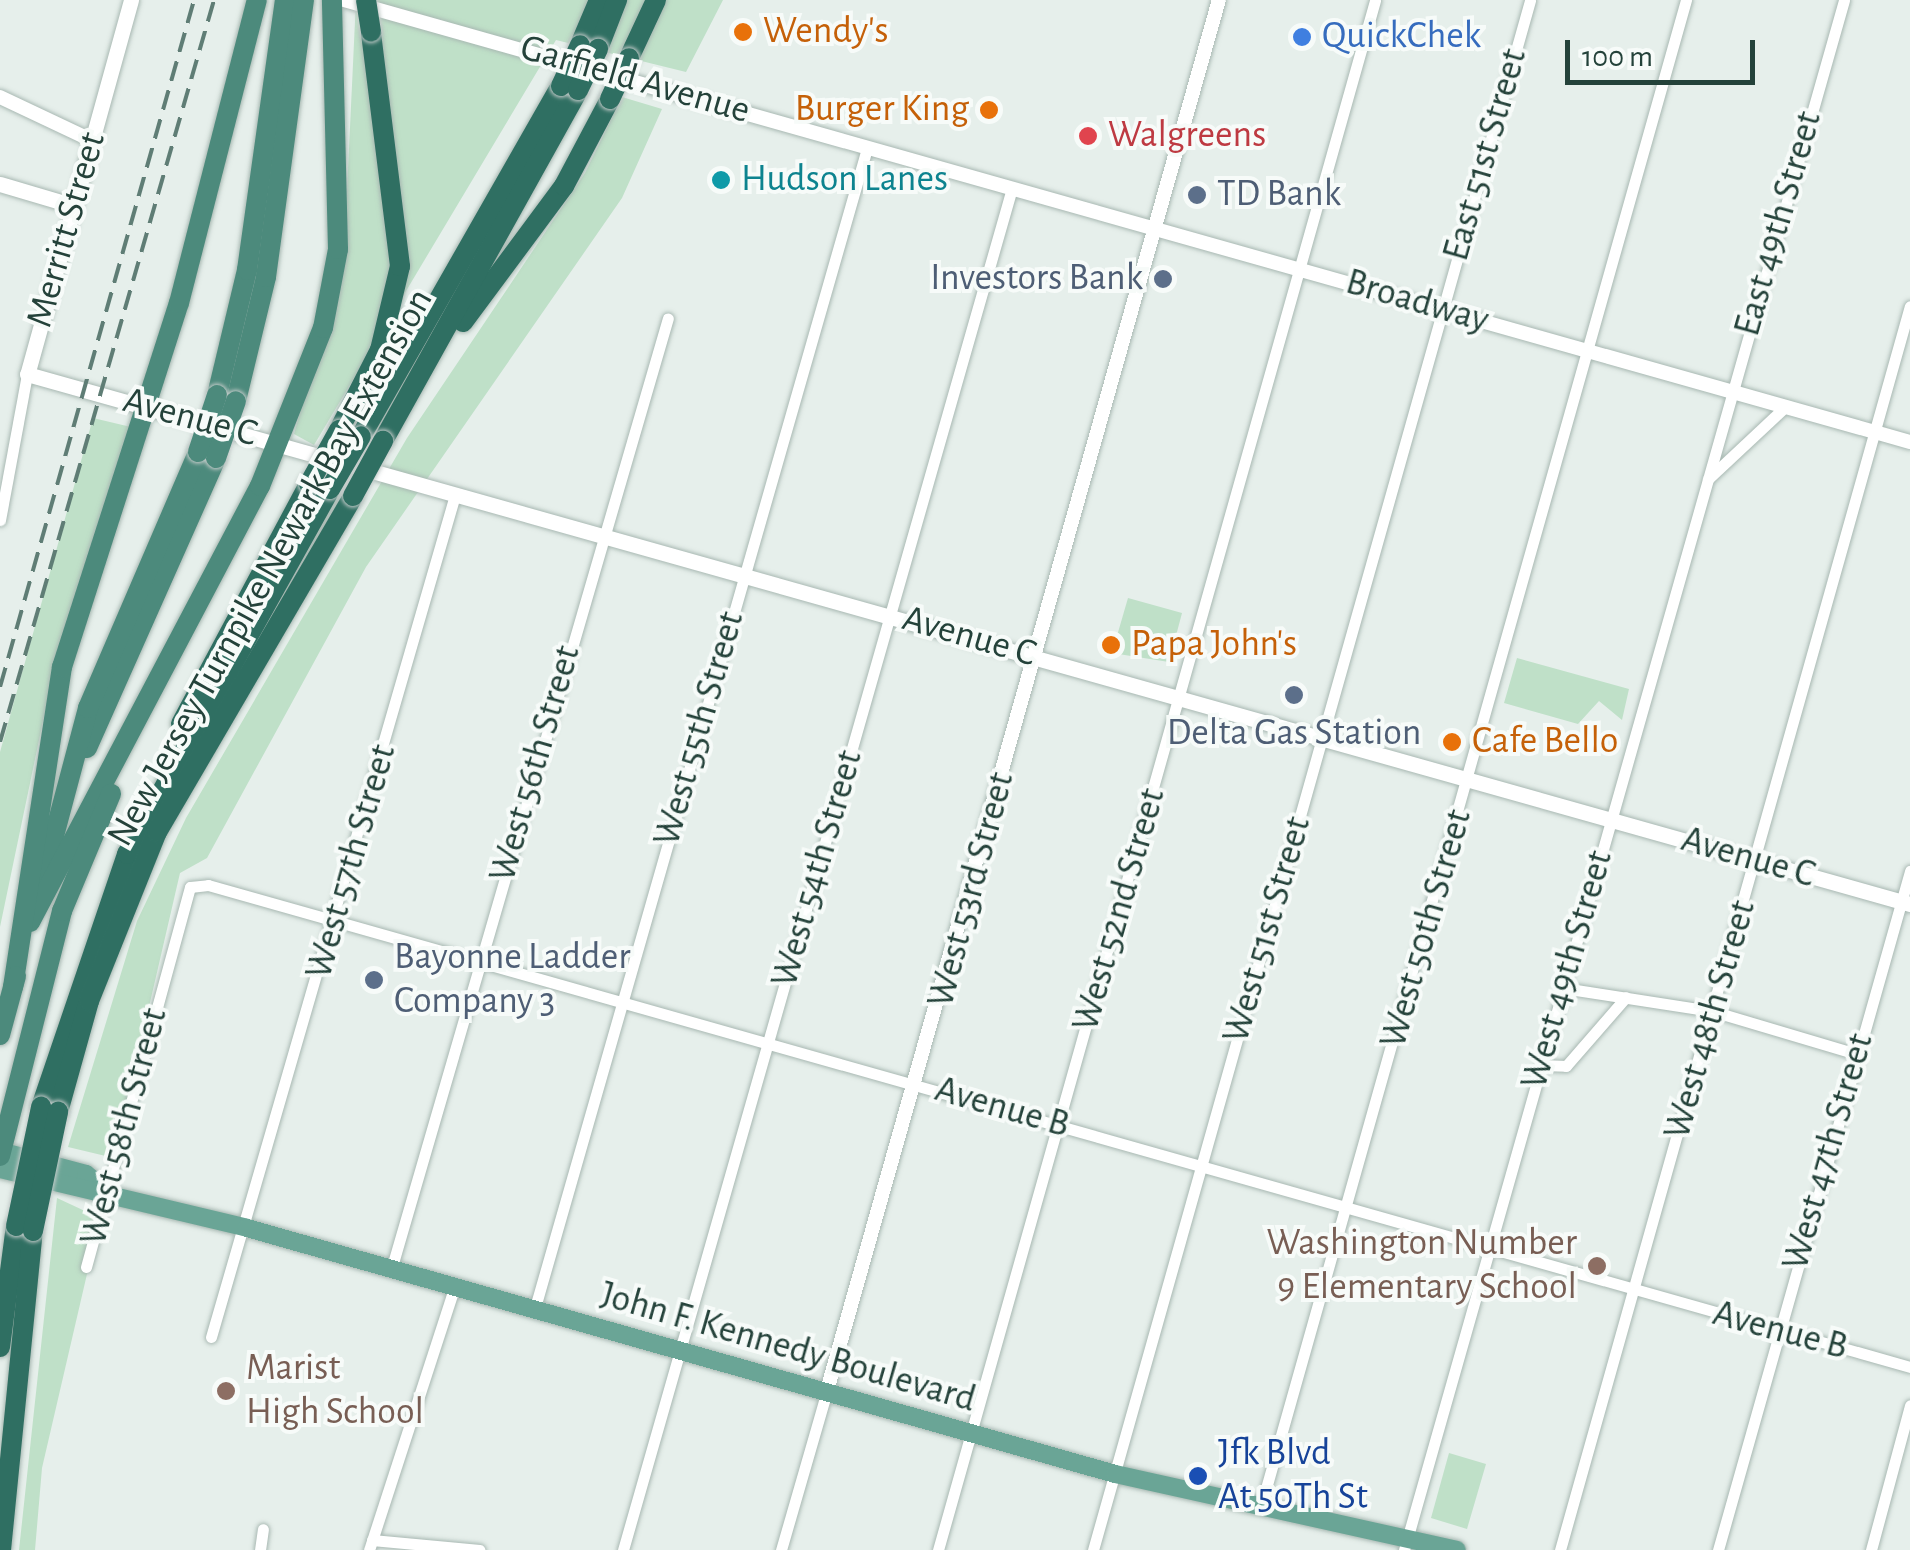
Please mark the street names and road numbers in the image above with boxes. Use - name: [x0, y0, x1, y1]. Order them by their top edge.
- street label: Garfield Avenue: [515, 25, 755, 135]
- street label: East 51st Street: [1434, 44, 1538, 266]
- street label: East 49th Street: [1725, 107, 1833, 341]
- street label: Merritt Street: [17, 127, 117, 333]
- street label: Broadway: [1340, 260, 1494, 344]
- street label: New Jersey Turnpike Newark Bay Extension: [98, 281, 444, 855]
- street label: Avenue C: [118, 378, 262, 458]
- street label: Avenue C: [897, 596, 1041, 678]
- street label: West 55th Street: [645, 607, 755, 851]
- street label: West 56th Street: [481, 641, 591, 887]
- street label: West 57th Street: [297, 740, 407, 984]
- street label: West 54th Street: [762, 745, 874, 993]
- street label: West 53rd Street: [919, 768, 1025, 1012]
- street label: West 52nd Street: [1064, 783, 1176, 1037]
- street label: West 50th Street: [1371, 805, 1483, 1053]
- street label: West 51st Street: [1214, 812, 1322, 1048]
- street label: Avenue C: [1676, 817, 1820, 899]
- street label: West 49th Street: [1512, 845, 1624, 1095]
- street label: West 48th Street: [1655, 895, 1767, 1145]
- street label: West 58th Street: [71, 1003, 179, 1251]
- street label: West 47th Street: [1773, 1028, 1885, 1276]
- street label: Avenue B: [930, 1067, 1074, 1149]
- street label: John F. Kennedy Boulevard: [595, 1273, 981, 1423]
- street label: Avenue B: [1708, 1291, 1852, 1371]

